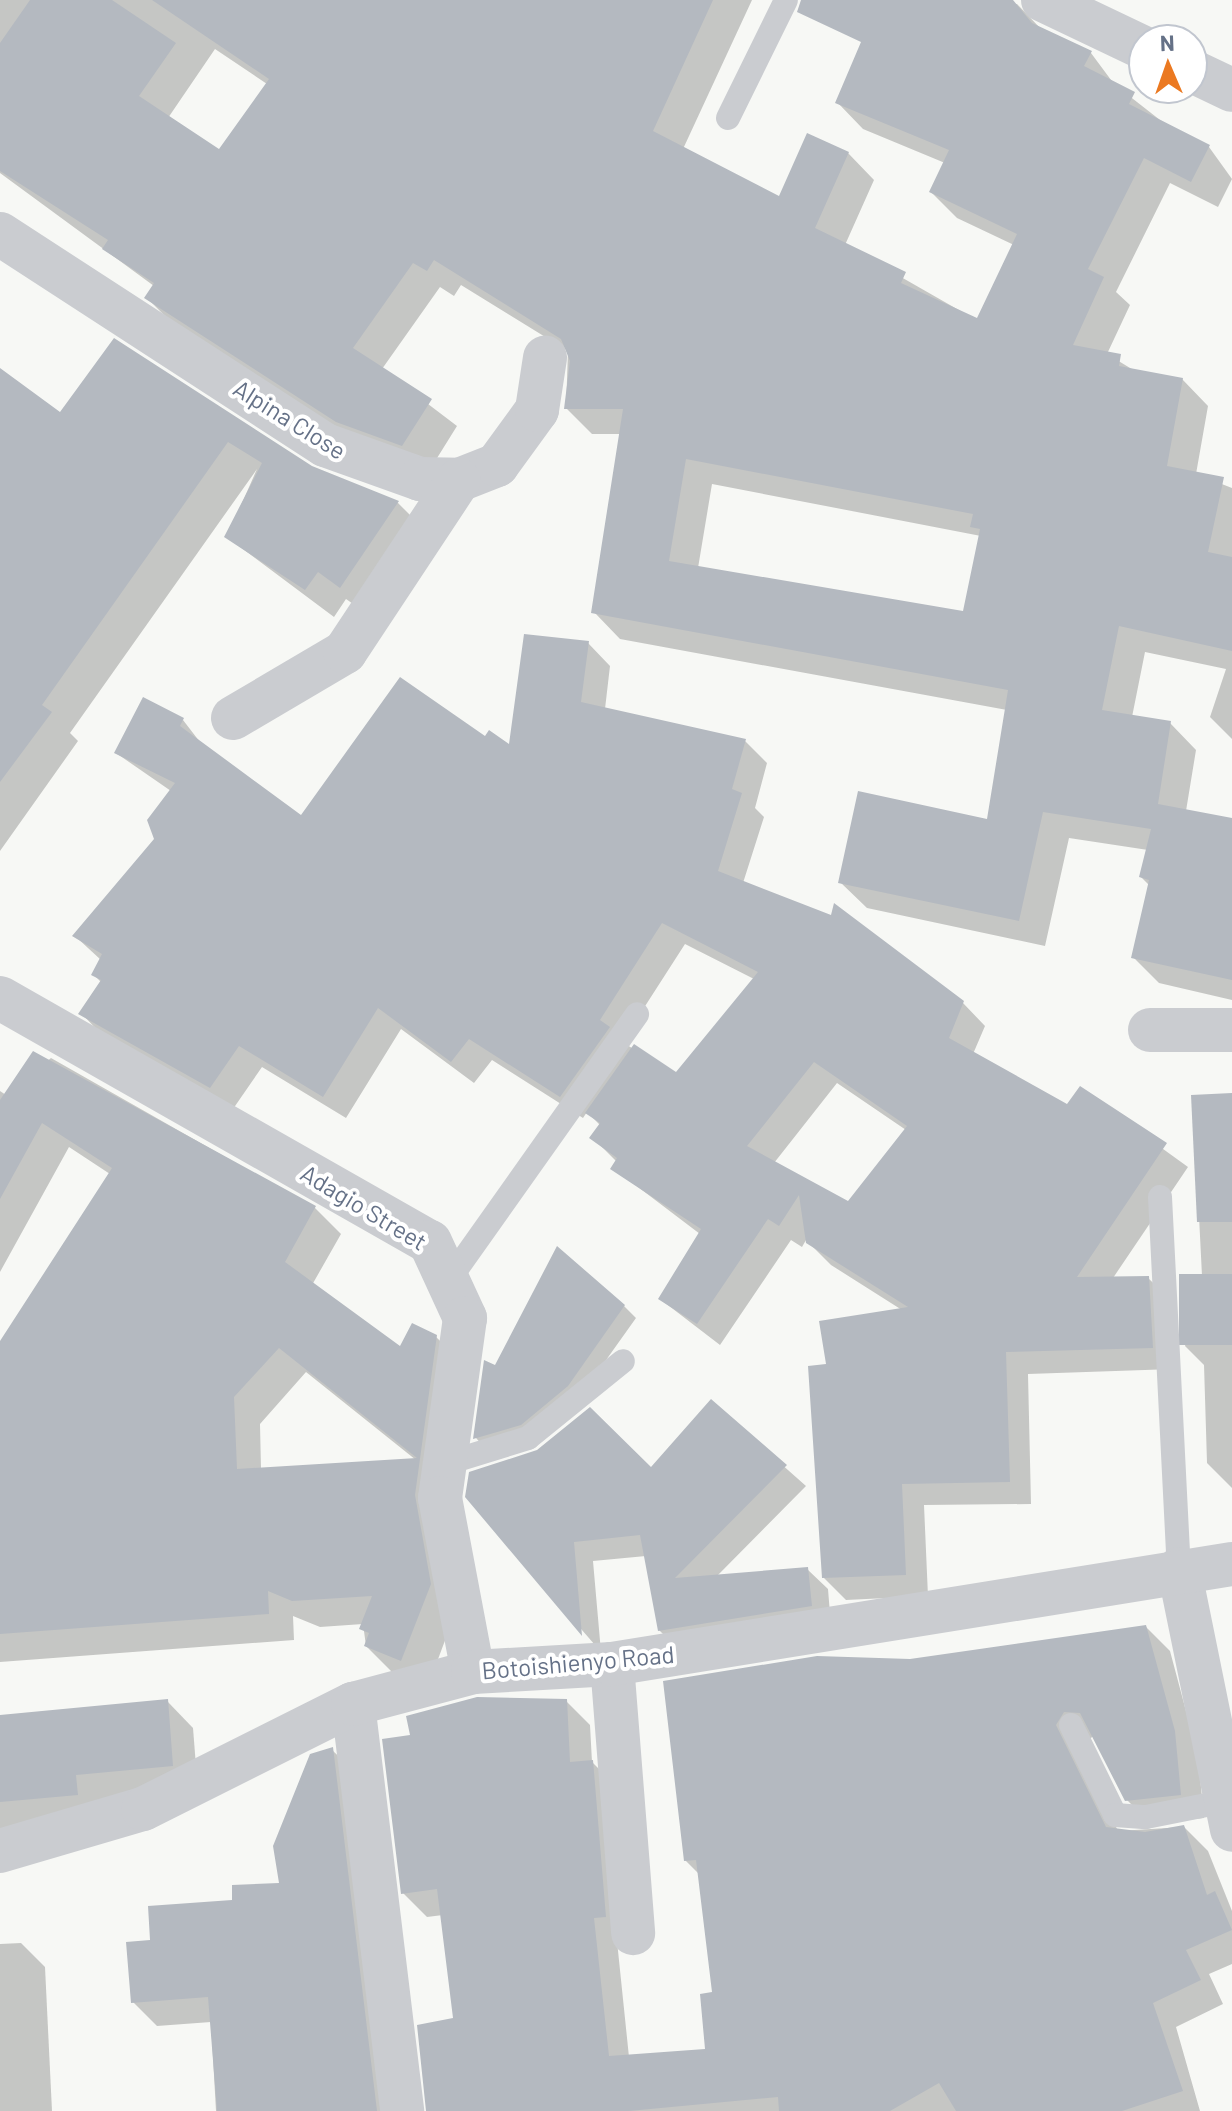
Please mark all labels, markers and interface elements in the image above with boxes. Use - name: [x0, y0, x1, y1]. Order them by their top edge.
- north arrow: [1128, 24, 1208, 104]
- text: N: [1159, 29, 1175, 55]
- street label: Alpina Close: [229, 373, 351, 465]
- street label: Adagio Street: [296, 1158, 432, 1256]
- street label: Botoishienyo Road: [480, 1639, 676, 1685]

